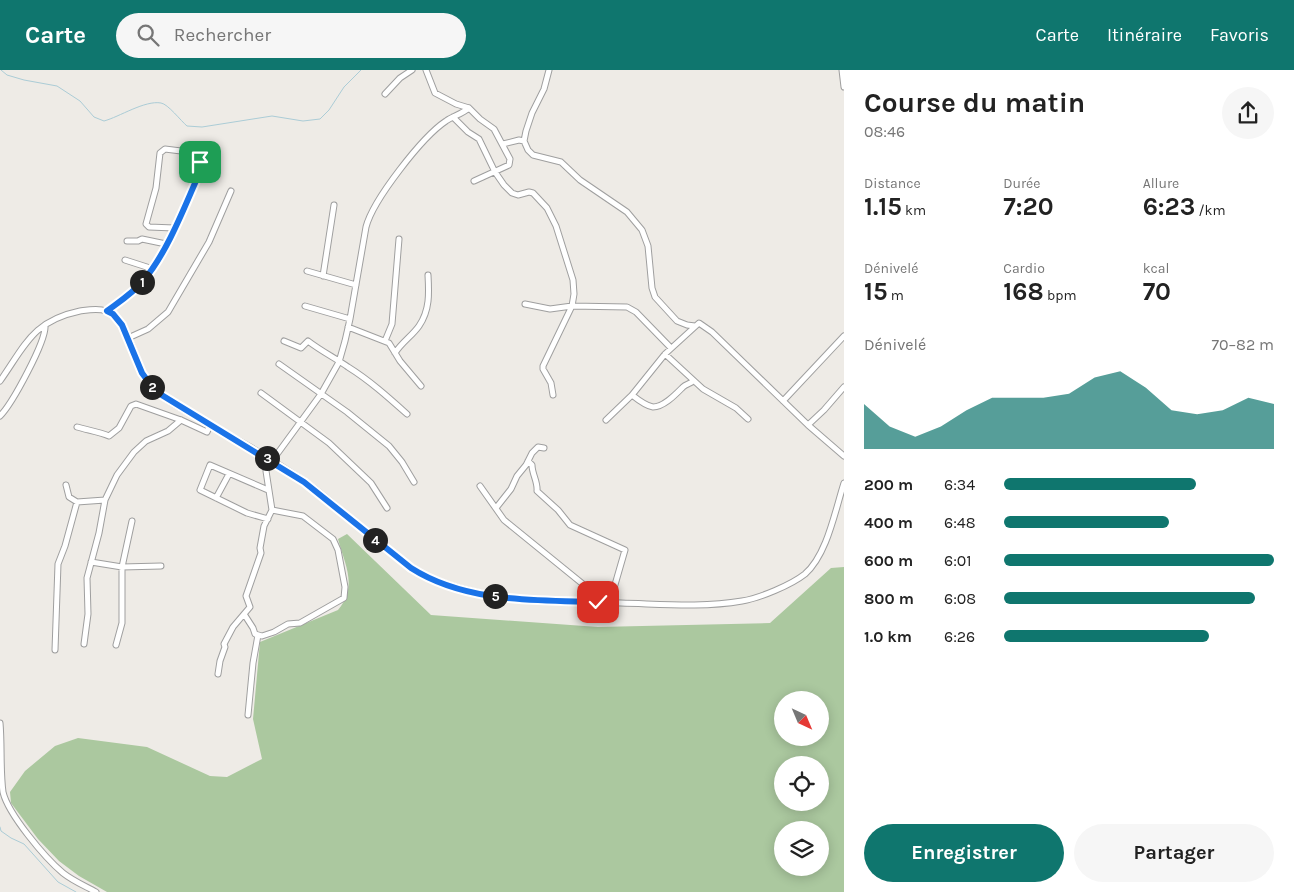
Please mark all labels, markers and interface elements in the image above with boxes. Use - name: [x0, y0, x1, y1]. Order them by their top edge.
- search box: [116, 13, 466, 58]
- text: Carte: [25, 21, 86, 49]
- icon: search: [134, 21, 162, 49]
- text: Rechercher: [174, 24, 271, 46]
- text: Carte: [1036, 24, 1079, 46]
- text: Itinéraire: [1107, 24, 1182, 46]
- text: Favoris: [1210, 24, 1269, 46]
- text: Course du matin: [864, 86, 1085, 119]
- button: share: [1222, 87, 1274, 139]
- text: 08:46: [864, 122, 905, 141]
- pin: [179, 141, 221, 183]
- icon: arrive: [186, 148, 214, 176]
- text: Distance: [864, 175, 921, 192]
- text: Durée: [1003, 175, 1040, 192]
- text: Allure: [1143, 175, 1179, 192]
- text: 1.15: [864, 192, 902, 221]
- text: 7:20: [1003, 192, 1053, 221]
- text: 6:23: [1143, 192, 1195, 221]
- text: km: [902, 202, 926, 219]
- text: /km: [1195, 202, 1226, 219]
- text: Dénivelé: [864, 260, 918, 277]
- text: Cardio: [1003, 260, 1045, 277]
- text: kcal: [1143, 260, 1169, 277]
- pin: 1: [130, 270, 154, 294]
- text: 1: [140, 274, 145, 291]
- text: 15: [864, 277, 887, 306]
- text: 168: [1003, 277, 1044, 306]
- text: 70: [1143, 277, 1171, 306]
- text: m: [887, 287, 904, 304]
- text: bpm: [1044, 287, 1077, 304]
- text: Dénivelé: [864, 335, 926, 354]
- text: 70–82 m: [1212, 335, 1274, 354]
- pin: 2: [140, 374, 164, 400]
- text: 2: [148, 379, 157, 396]
- pin: 3: [254, 446, 280, 470]
- text: 3: [263, 450, 272, 467]
- text: 200 m: [864, 475, 913, 494]
- text: 6:34: [944, 475, 975, 494]
- text: 400 m: [864, 513, 913, 532]
- text: 6:48: [944, 513, 976, 532]
- pin: 4: [362, 528, 388, 552]
- text: 4: [371, 532, 380, 549]
- text: 600 m: [864, 551, 913, 570]
- text: 6:01: [944, 551, 972, 570]
- pin: [577, 581, 619, 623]
- pin: 5: [482, 584, 508, 608]
- text: 5: [491, 588, 500, 605]
- icon: check: [584, 588, 612, 616]
- text: 800 m: [864, 589, 914, 608]
- text: 6:08: [944, 589, 976, 608]
- text: 1.0 km: [864, 627, 912, 646]
- text: 6:26: [944, 627, 975, 646]
- north arrow: [774, 691, 829, 746]
- map controls: [774, 691, 829, 876]
- button: locate: [774, 756, 829, 811]
- button: layers: [774, 821, 829, 876]
- button: Enregistrer: [864, 824, 1064, 882]
- button: Partager: [1074, 824, 1274, 882]

